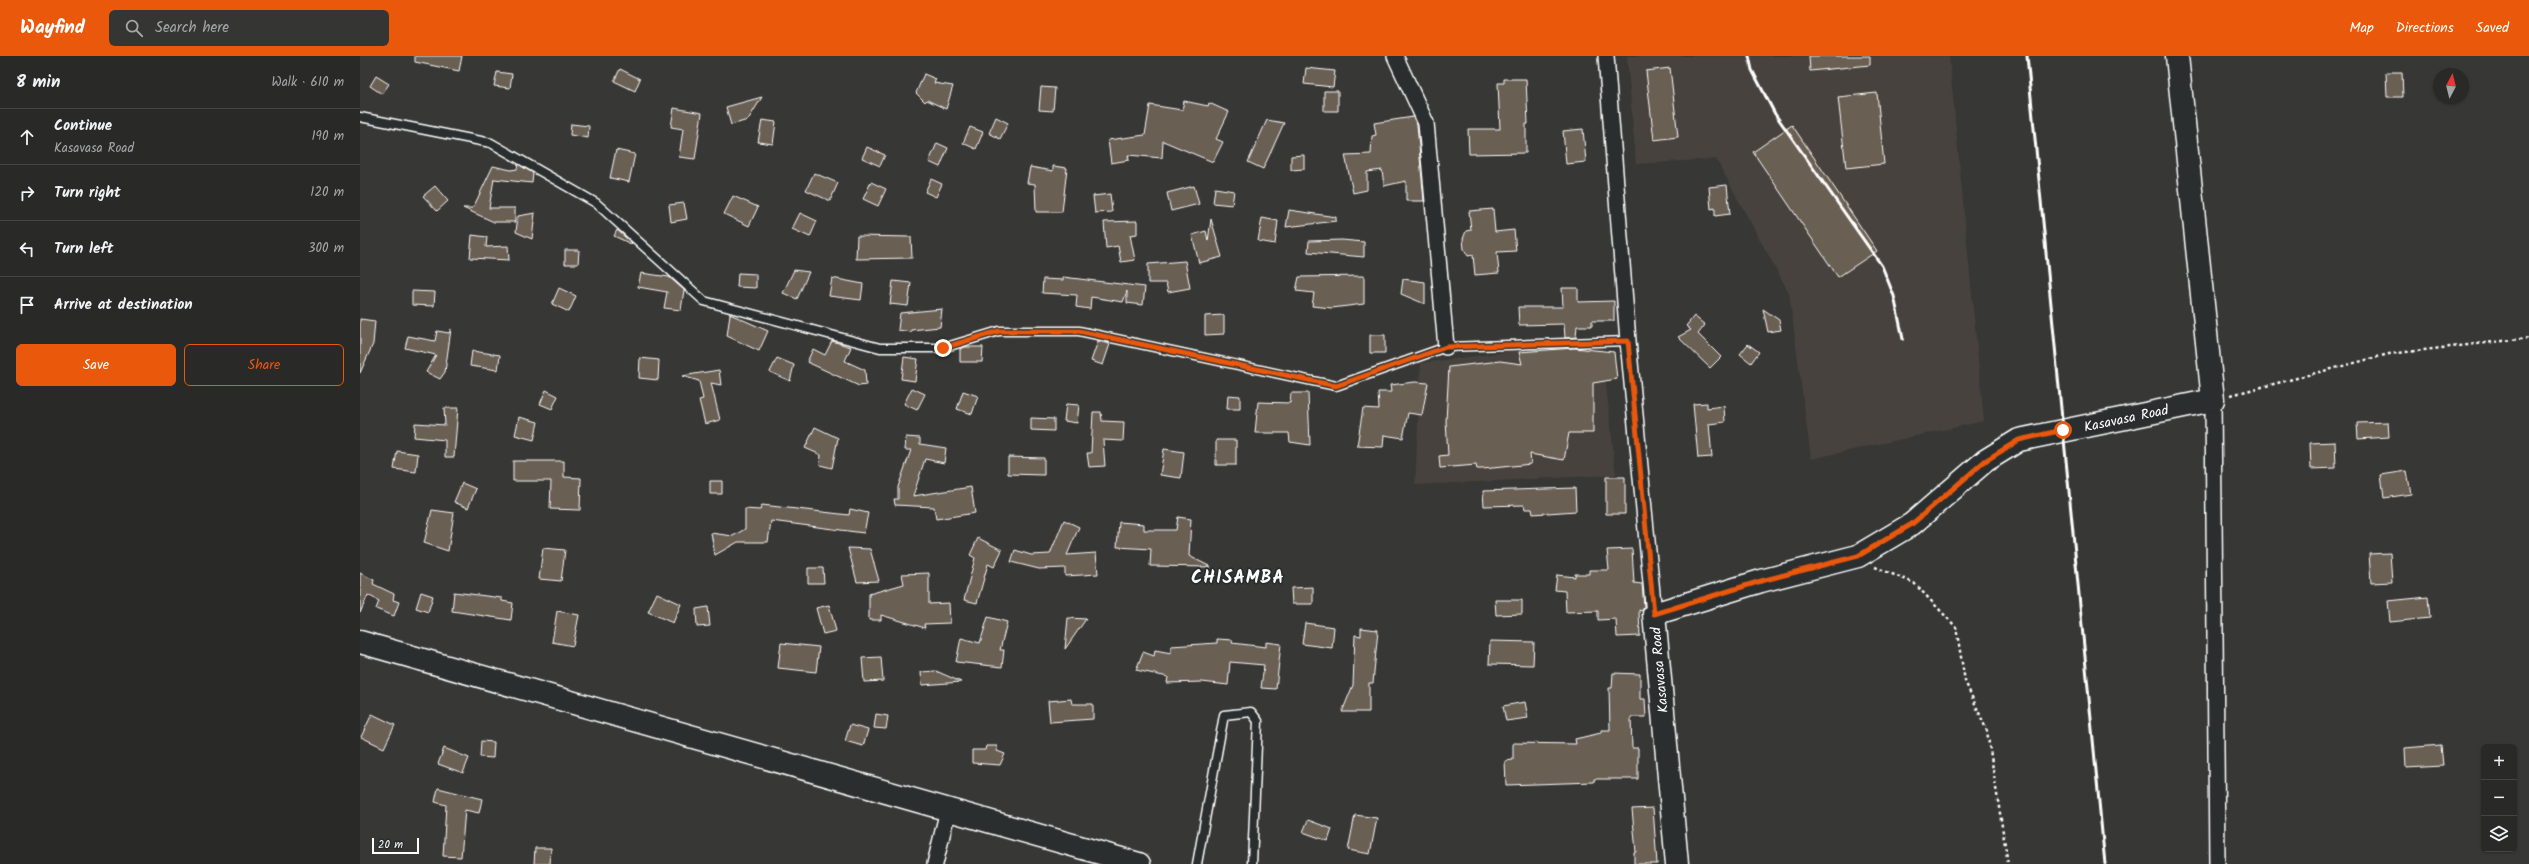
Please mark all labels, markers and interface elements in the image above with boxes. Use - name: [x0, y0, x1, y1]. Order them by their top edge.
- search box: [109, 10, 389, 46]
- text: Wayfind: [20, 13, 85, 43]
- text: Search here: [155, 16, 229, 40]
- icon: search: [123, 17, 145, 39]
- text: Map: [2349, 17, 2374, 39]
- text: Directions: [2396, 17, 2454, 39]
- text: Saved: [2476, 17, 2509, 39]
- north arrow: [2433, 68, 2469, 104]
- text: 8 min: [16, 69, 60, 96]
- text: Walk · 610 m: [272, 72, 344, 93]
- text: Continue: [54, 114, 112, 138]
- icon: ahead: [16, 126, 38, 148]
- text: 190 m: [312, 126, 344, 147]
- text: Kasavasa Road: [54, 138, 134, 159]
- text: Turn right: [54, 181, 121, 205]
- icon: right: [16, 182, 38, 204]
- text: 120 m: [310, 182, 344, 203]
- text: Turn left: [54, 237, 114, 261]
- icon: left: [16, 238, 38, 260]
- text: 300 m: [308, 238, 344, 259]
- text: Arrive at destination: [54, 293, 193, 317]
- icon: arrive: [16, 294, 38, 316]
- route end: [934, 339, 952, 357]
- button: Save: [16, 344, 176, 386]
- button: Share: [184, 344, 344, 386]
- street label: Kasavasa Road: [2082, 399, 2172, 439]
- route start: [2054, 421, 2072, 439]
- district label: CHISAMBA: [1191, 564, 1285, 593]
- street label: Kasavasa Road: [1645, 625, 1675, 714]
- map controls: [2481, 744, 2517, 852]
- button: +: [2481, 744, 2517, 780]
- button: −: [2481, 780, 2517, 816]
- button: layers: [2481, 816, 2517, 852]
- scale bar: [372, 836, 419, 855]
- text: 20 m: [378, 836, 403, 854]

